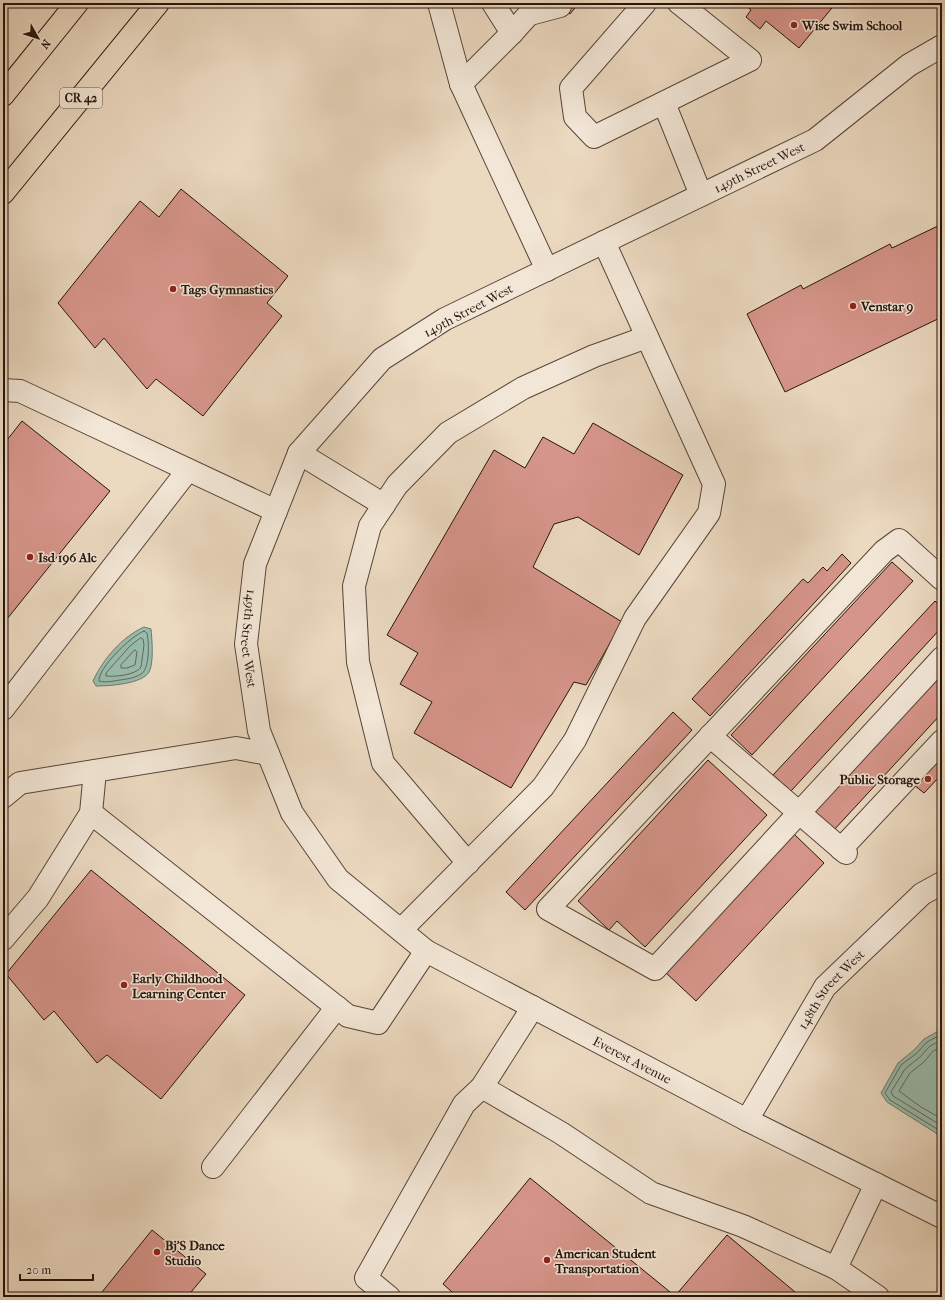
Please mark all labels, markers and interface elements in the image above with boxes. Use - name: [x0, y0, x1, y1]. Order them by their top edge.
- north arrow: [18, 18, 58, 58]
- place label: Wise Swim School: [801, 18, 903, 33]
- marker: Wise Swim School: [789, 20, 799, 30]
- text: N: [37, 37, 53, 52]
- road number: CR 42: [60, 88, 102, 108]
- street label: 149th Street West: [712, 139, 807, 196]
- street label: 149th Street West: [421, 280, 516, 340]
- place label: Tags Gymnastics: [180, 282, 274, 298]
- marker: Tags Gymnastics: [168, 284, 178, 294]
- place label: Venstar 9: [860, 299, 913, 315]
- marker: Venstar 9: [848, 301, 858, 311]
- place label: Isd 196 Alc: [38, 550, 97, 566]
- marker: Isd 196 Alc: [25, 552, 35, 562]
- street label: 149th Street West: [238, 589, 259, 689]
- place label: Public Storage: [840, 772, 921, 788]
- marker: Public Storage: [923, 774, 933, 784]
- street label: 148th Street West: [795, 946, 868, 1032]
- place label: Early Childhood Learning Center: [132, 971, 226, 1002]
- marker: Early Childhood Learning Center: [119, 980, 129, 990]
- street label: Everest Avenue: [590, 1033, 674, 1087]
- place label: Bj'S Dance Studio: [165, 1238, 225, 1268]
- place label: American Student Transportation: [554, 1246, 657, 1277]
- marker: Bj'S Dance Studio: [152, 1247, 162, 1257]
- marker: American Student Transportation: [542, 1255, 552, 1265]
- scale bar: [20, 1256, 93, 1282]
- text: 20 m: [26, 1263, 51, 1277]

